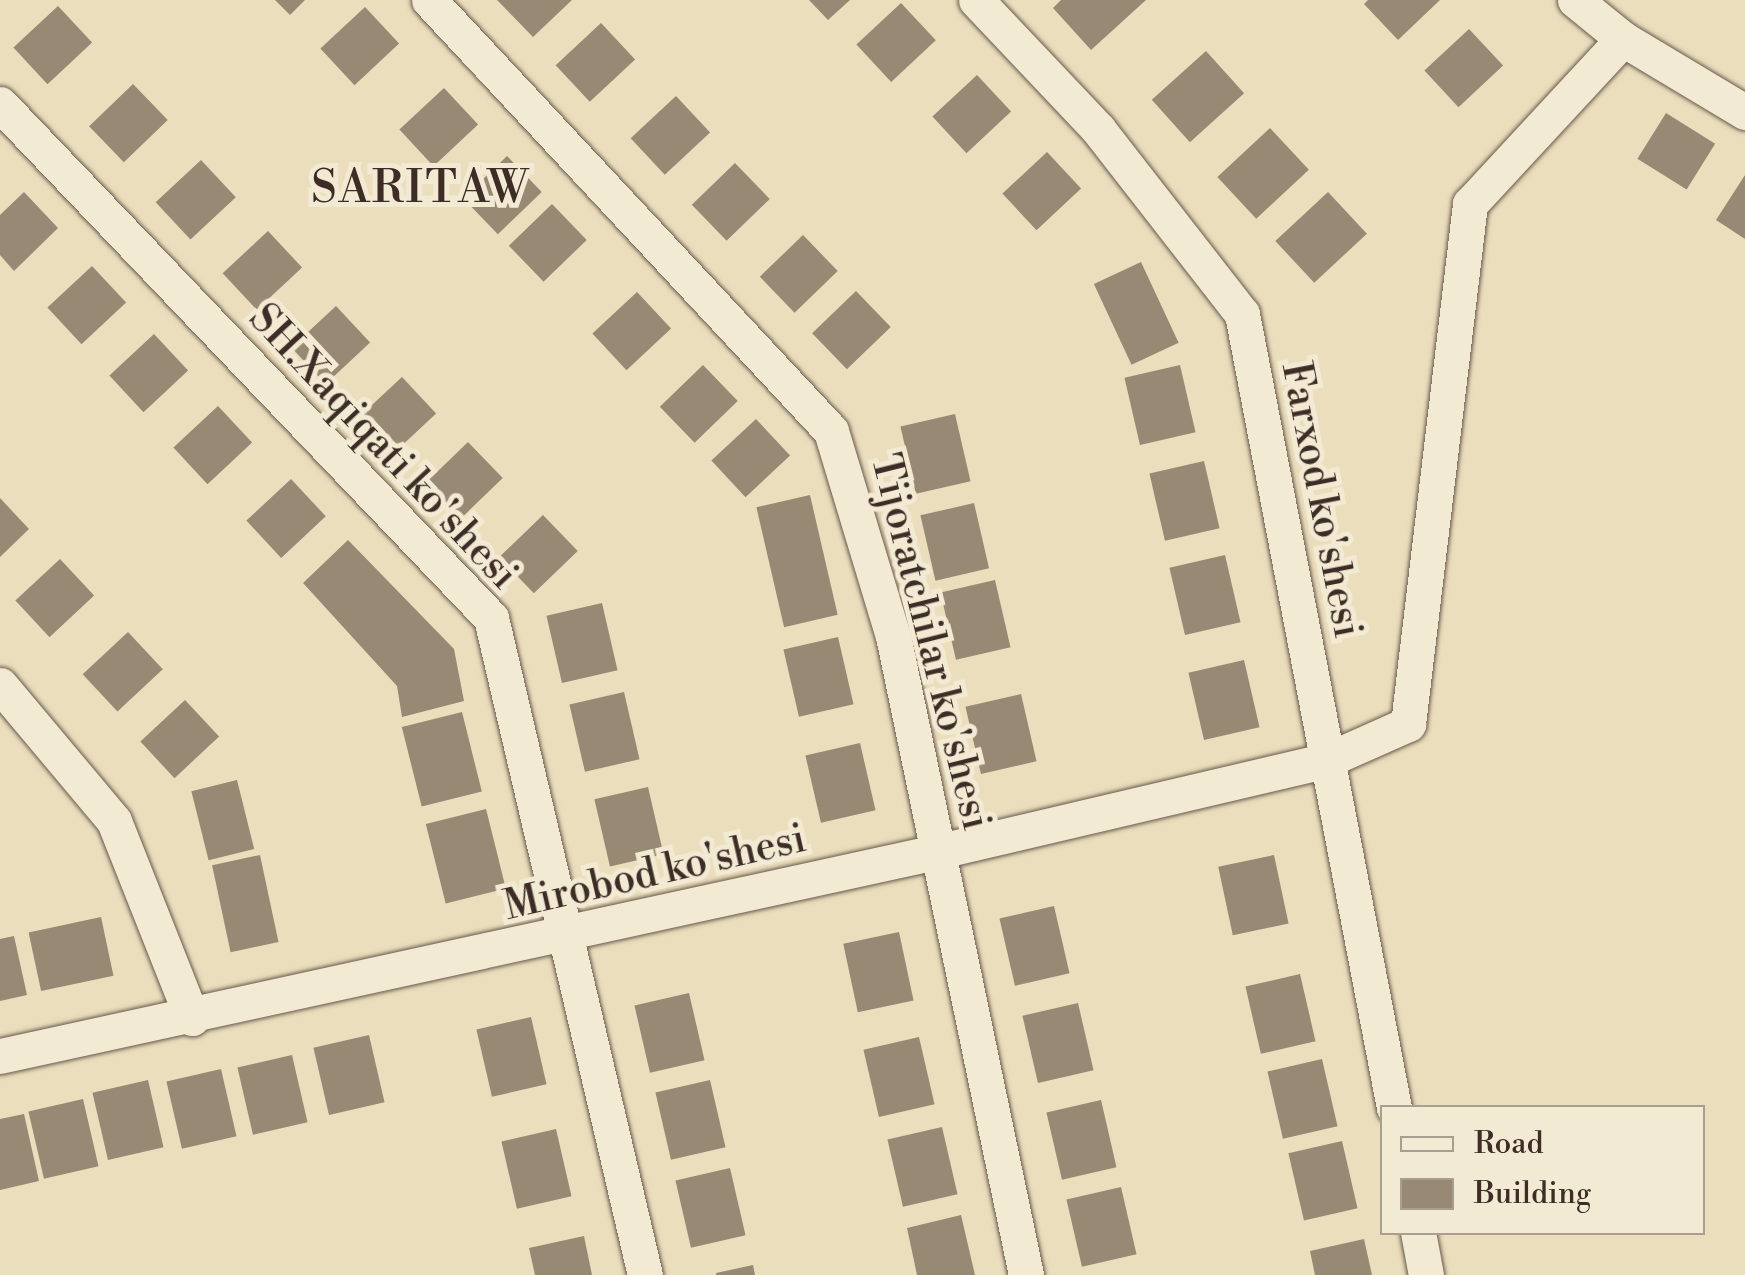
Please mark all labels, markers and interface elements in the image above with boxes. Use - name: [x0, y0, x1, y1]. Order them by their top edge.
- district label: SARITAW: [311, 162, 531, 216]
- street label: SH.Xaqiqati ko'shesi: [239, 295, 527, 599]
- street label: Farxod ko'shesi: [1271, 358, 1371, 642]
- street label: Tijoratchilar ko'shesi: [860, 449, 1000, 835]
- street label: Mirobod ko'shesi: [499, 815, 811, 931]
- legend: [1380, 1105, 1705, 1235]
- text: Road: [1474, 1125, 1544, 1163]
- text: Building: [1474, 1175, 1591, 1213]

